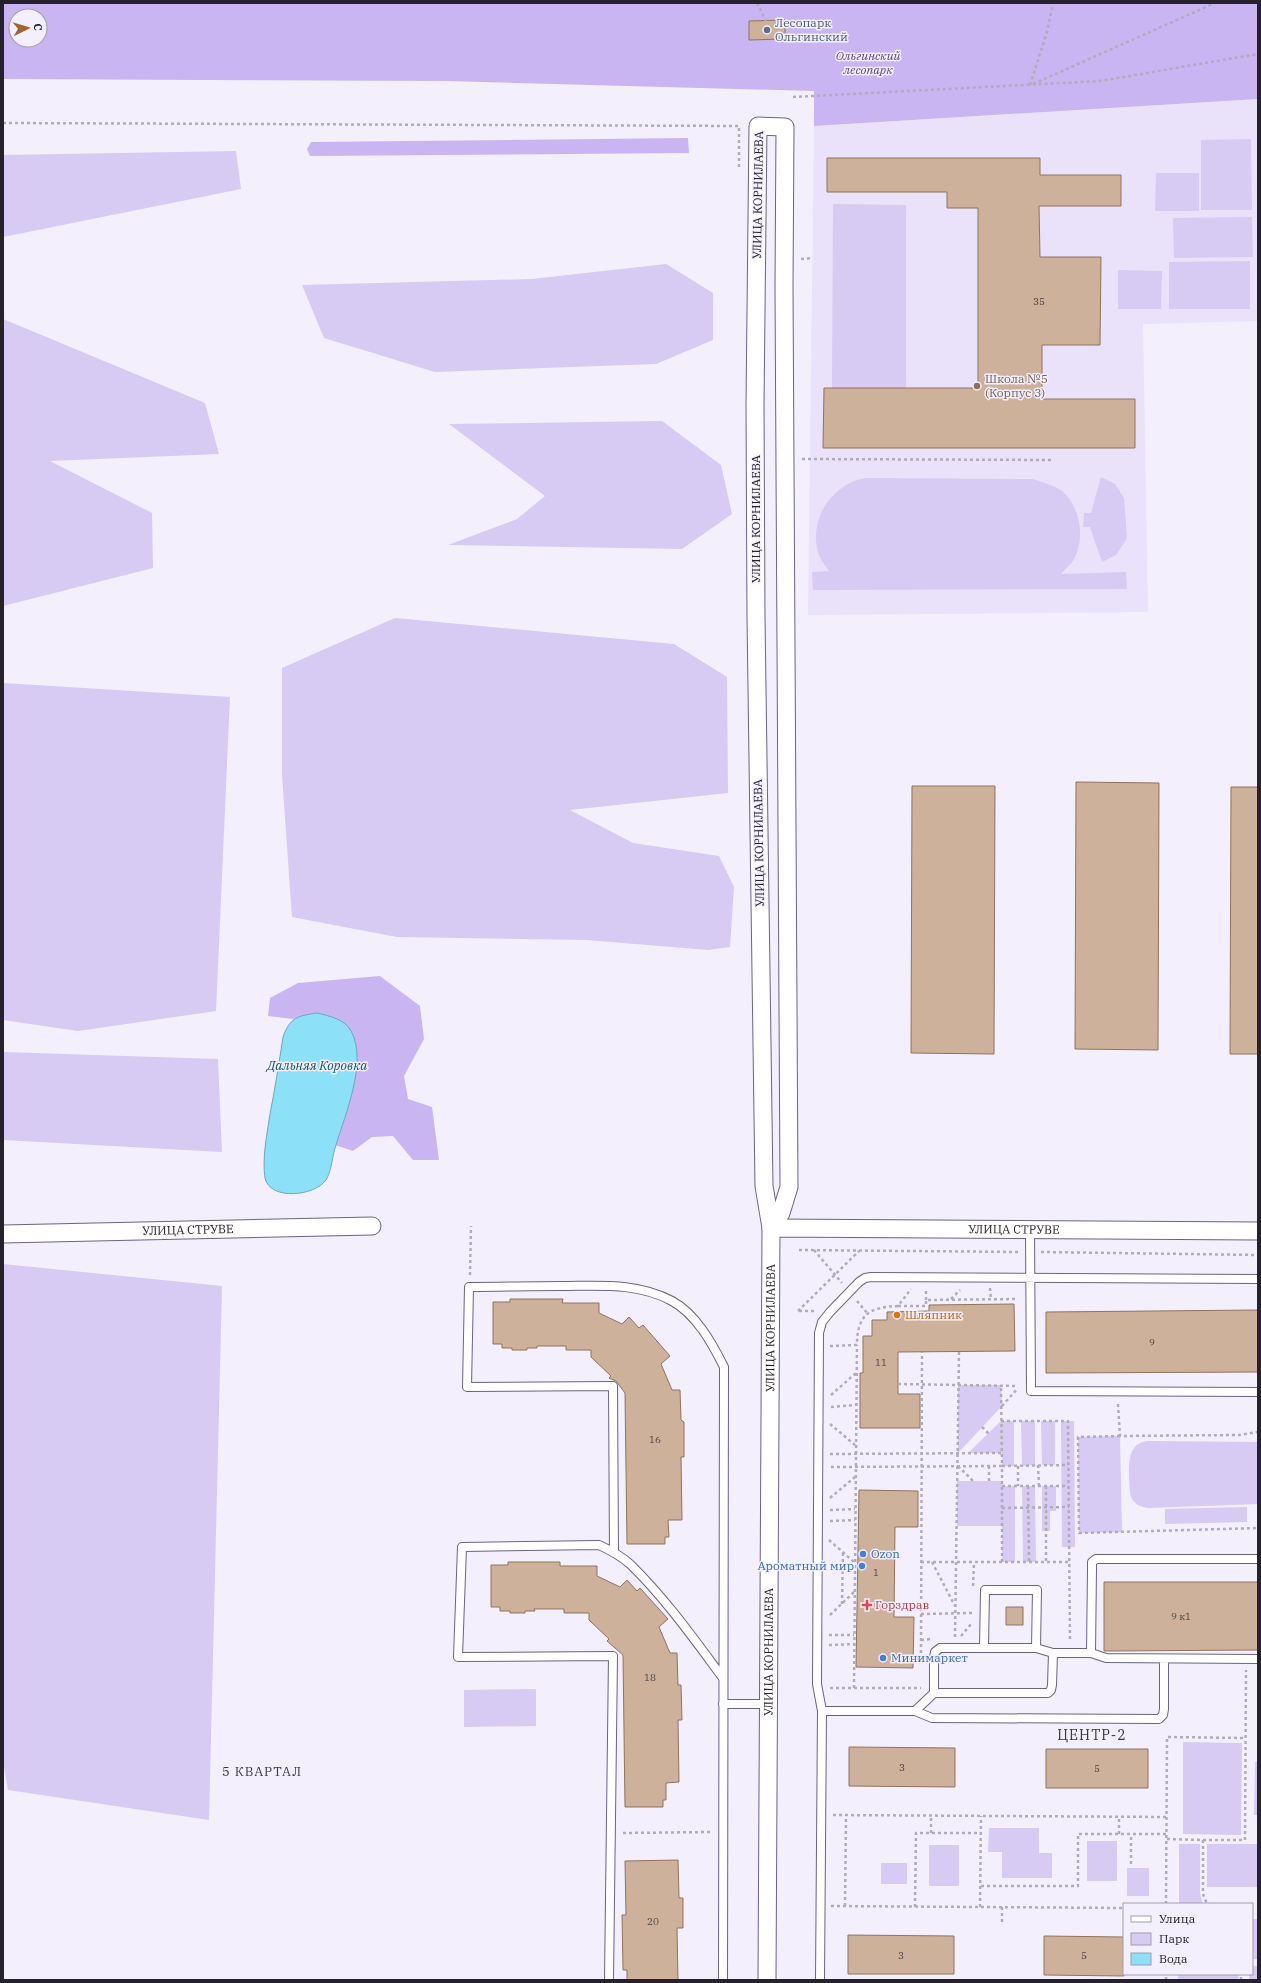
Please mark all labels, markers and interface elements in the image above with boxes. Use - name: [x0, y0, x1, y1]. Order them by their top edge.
- north arrow: [8, 8, 48, 48]
- place label: Лесопарк Ольгинский: [775, 15, 848, 44]
- text: С: [31, 23, 45, 31]
- marker: Лесопарк Ольгинский: [762, 25, 772, 35]
- park label: Ольгинский лесопарк: [836, 48, 900, 77]
- street label: УЛИЦА КОРНИЛАЕВА: [749, 130, 766, 259]
- house number: 35: [1033, 295, 1045, 308]
- place label: Школа №5 (Корпус 3): [985, 371, 1048, 400]
- marker: Школа №5 (Корпус 3): [972, 381, 982, 391]
- street label: УЛИЦА КОРНИЛАЕВА: [748, 454, 763, 583]
- street label: УЛИЦА КОРНИЛАЕВА: [750, 778, 767, 907]
- water label: Дальняя Коровка: [265, 1057, 367, 1074]
- street label: УЛИЦА СТРУВЕ: [142, 1221, 234, 1238]
- street label: УЛИЦА СТРУВЕ: [968, 1221, 1060, 1237]
- street label: УЛИЦА КОРНИЛАЕВА: [762, 1263, 778, 1392]
- place label: Шляпник: [905, 1307, 962, 1322]
- marker: Шляпник: [892, 1310, 902, 1320]
- house number: 9: [1149, 1336, 1155, 1349]
- house number: 11: [875, 1356, 887, 1369]
- house number: 16: [649, 1433, 661, 1446]
- place label: Ozon: [871, 1546, 900, 1561]
- marker: Ozon: [858, 1549, 868, 1559]
- place label: Ароматный мир: [757, 1558, 854, 1573]
- marker: Ароматный мир: [857, 1561, 867, 1571]
- house number: 1: [873, 1566, 879, 1579]
- street label: УЛИЦА КОРНИЛАЕВА: [760, 1587, 776, 1716]
- place label: Горздрав: [875, 1597, 930, 1612]
- marker: Горздрав: [862, 1600, 872, 1610]
- house number: 9 к1: [1171, 1610, 1191, 1623]
- place label: Минимаркет: [891, 1650, 968, 1665]
- marker: Минимаркет: [878, 1653, 888, 1663]
- house number: 18: [644, 1671, 656, 1684]
- district label: ЦЕНТР-2: [1057, 1726, 1127, 1744]
- house number: 3: [899, 1761, 905, 1774]
- house number: 5: [1094, 1762, 1100, 1775]
- district label: 5 КВАРТАЛ: [222, 1763, 302, 1780]
- legend: [1123, 1903, 1253, 1975]
- text: Улица: [1159, 1911, 1196, 1926]
- house number: 20: [647, 1915, 659, 1928]
- text: Парк: [1159, 1931, 1189, 1946]
- house number: 3: [898, 1949, 904, 1962]
- house number: 5: [1081, 1949, 1087, 1962]
- text: Вода: [1159, 1951, 1188, 1966]

